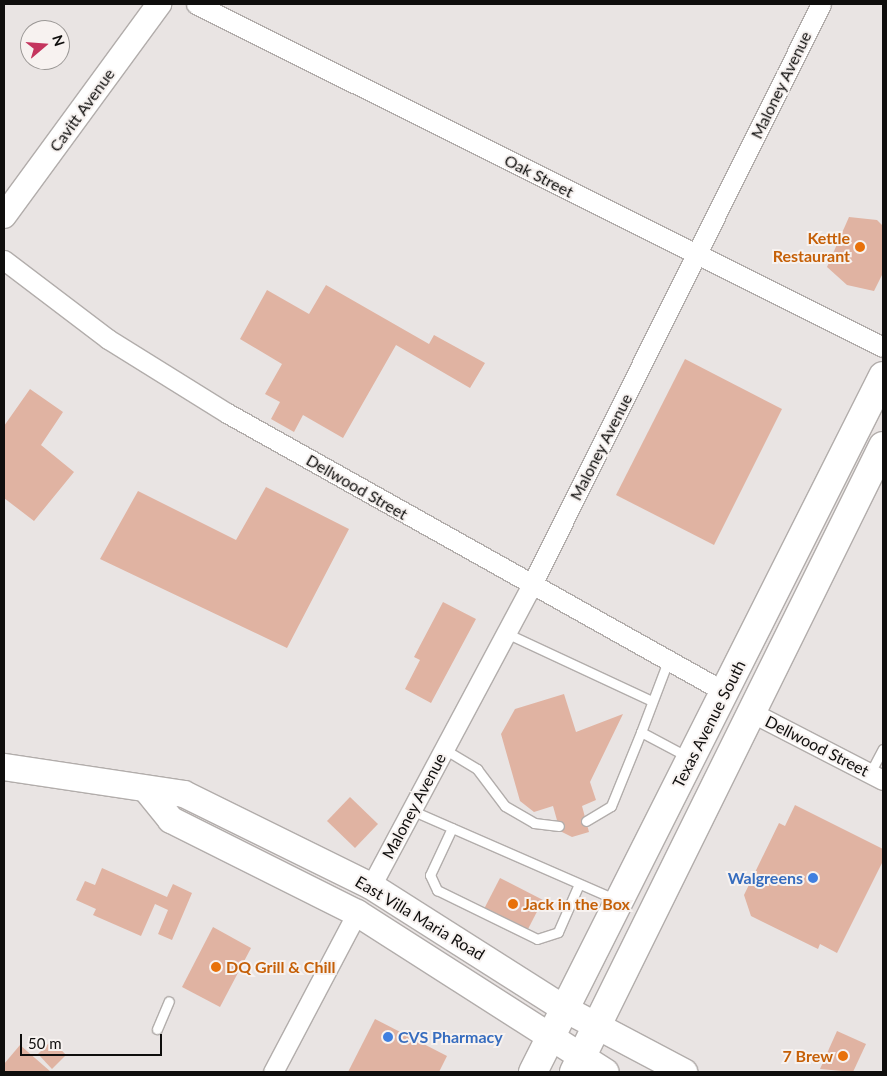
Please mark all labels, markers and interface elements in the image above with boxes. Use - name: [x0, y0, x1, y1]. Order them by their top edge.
- north arrow: [20, 20, 70, 70]
- street label: Maloney Avenue: [747, 28, 815, 142]
- text: N: [49, 33, 69, 48]
- street label: Cavitt Avenue: [45, 64, 119, 156]
- street label: Oak Street: [501, 150, 577, 202]
- place label: Kettle Restaurant: [773, 228, 850, 266]
- marker: Kettle Restaurant: [854, 241, 866, 253]
- street label: Maloney Avenue: [566, 390, 636, 504]
- street label: Dellwood Street: [303, 450, 411, 524]
- street label: Texas Avenue South: [668, 657, 750, 791]
- street label: Dellwood Street: [762, 712, 872, 780]
- street label: Maloney Avenue: [378, 749, 450, 863]
- place label: Walgreens: [728, 868, 803, 888]
- street label: East Villa Maria Road: [352, 872, 488, 964]
- marker: Walgreens: [807, 872, 819, 884]
- place label: Jack in the Box: [523, 894, 630, 914]
- marker: Jack in the Box: [507, 898, 519, 910]
- place label: DQ Grill & Chill: [226, 957, 335, 977]
- marker: DQ Grill & Chill: [210, 961, 222, 973]
- scale bar: [22, 1024, 165, 1056]
- place label: CVS Pharmacy: [398, 1027, 503, 1047]
- marker: CVS Pharmacy: [382, 1031, 394, 1043]
- text: 50 m: [28, 1034, 62, 1052]
- place label: 7 Brew: [782, 1046, 833, 1066]
- marker: 7 Brew: [837, 1050, 849, 1062]

